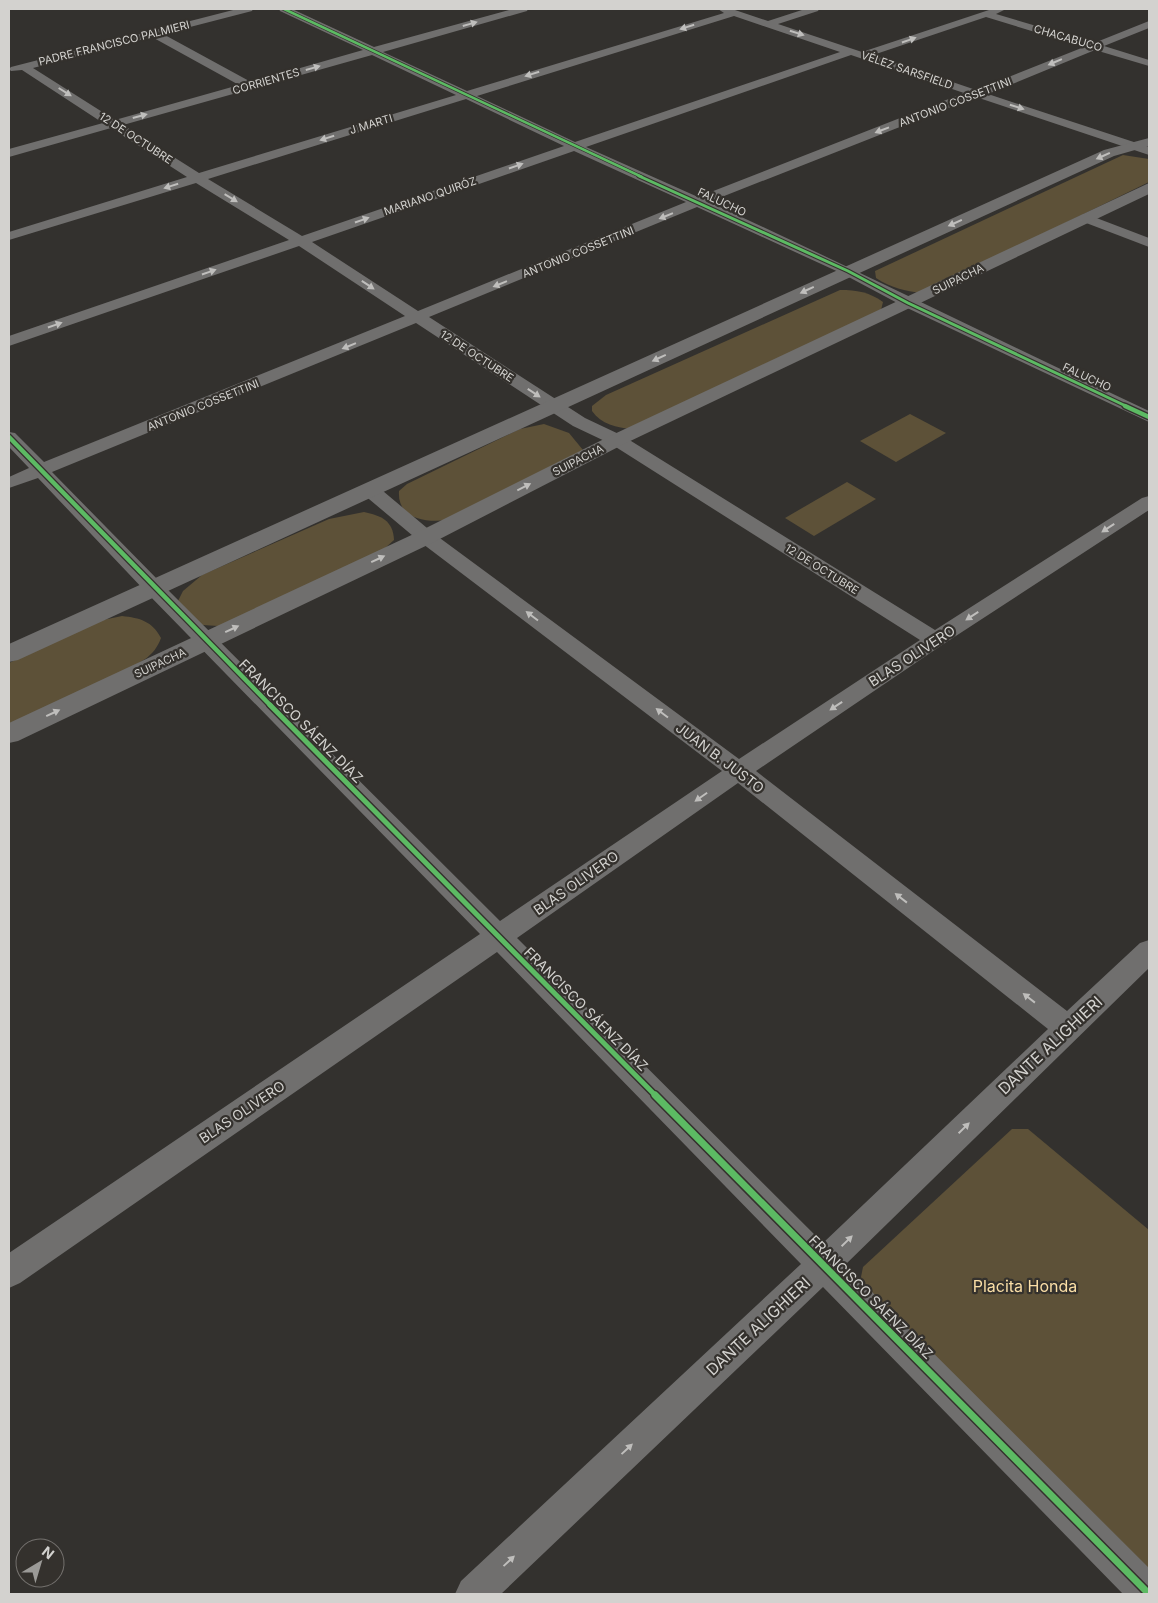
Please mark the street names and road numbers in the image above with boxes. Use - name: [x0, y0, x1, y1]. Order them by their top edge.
- street label: PADRE FRANCISCO PALMIERI: [37, 17, 191, 69]
- street label: CHACABUCO: [1032, 22, 1104, 54]
- street label: VÉLEZ SARSFIELD: [859, 48, 955, 92]
- street label: CORRIENTES: [231, 65, 301, 97]
- street label: ANTONIO COSSETTINI: [897, 74, 1013, 130]
- street label: 12 DE OCTUBRE: [97, 109, 175, 167]
- street label: J MARTI: [348, 111, 394, 137]
- street label: MARIANO QUIRÓZ: [382, 174, 478, 218]
- street label: FALUCHO: [695, 185, 749, 219]
- street label: ANTONIO COSSETTINI: [520, 223, 636, 281]
- street label: SUIPACHA: [930, 260, 986, 297]
- street label: 12 DE OCTUBRE: [438, 327, 516, 385]
- street label: FALUCHO: [1060, 360, 1114, 394]
- street label: ANTONIO COSSETTINI: [145, 376, 261, 434]
- street label: SUIPACHA: [550, 441, 606, 479]
- street label: 12 DE OCTUBRE: [782, 541, 862, 597]
- street label: BLAS OLIVERO: [865, 621, 958, 690]
- street label: SUIPACHA: [132, 645, 188, 681]
- street label: FRANCISCO SÁENZ DÍAZ: [236, 655, 367, 786]
- street label: JUAN B. JUSTO: [673, 719, 768, 796]
- street label: BLAS OLIVERO: [530, 847, 621, 918]
- street label: FRANCISCO SÁENZ DÍAZ: [521, 943, 652, 1074]
- street label: DANTE ALIGHIERI: [994, 992, 1106, 1098]
- street label: BLAS OLIVERO: [196, 1077, 288, 1147]
- street label: FRANCISCO SÁENZ DÍAZ: [806, 1231, 937, 1362]
- street label: DANTE ALIGHIERI: [702, 1273, 814, 1379]

